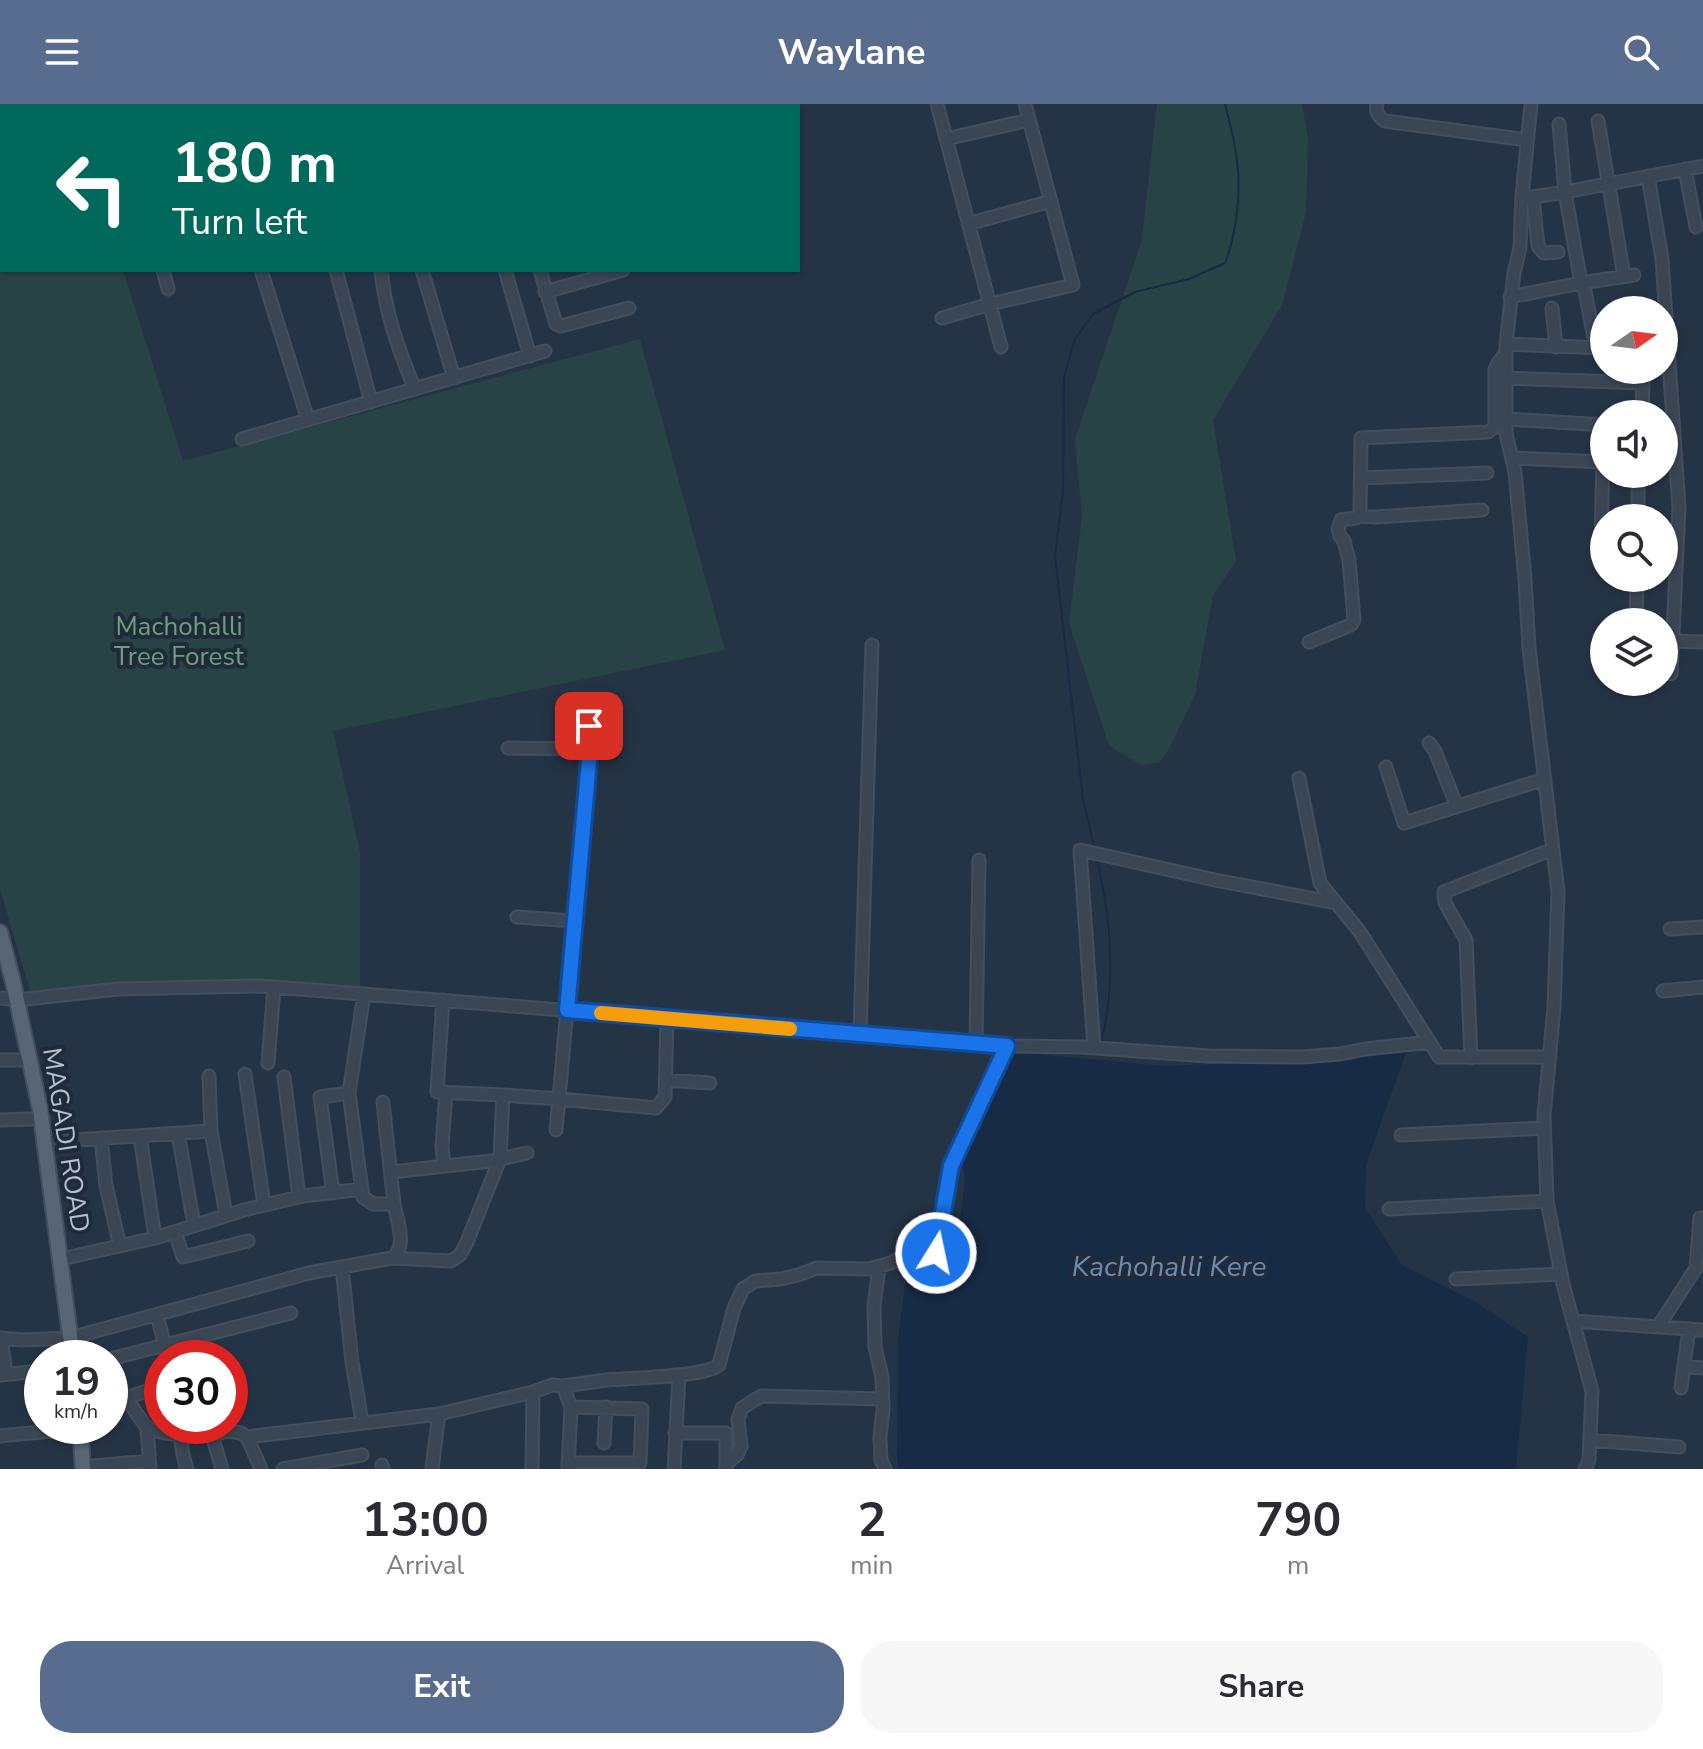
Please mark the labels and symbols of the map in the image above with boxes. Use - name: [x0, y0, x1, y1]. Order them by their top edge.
- north arrow: [1590, 296, 1678, 384]
- park label: Machohalli Tree Forest: [114, 609, 245, 674]
- pin: [555, 692, 623, 760]
- street label: MAGADI ROAD: [34, 1045, 98, 1235]
- position arrow: [894, 1211, 978, 1295]
- water label: Kachohalli Kere: [1072, 1248, 1266, 1286]
- speed limit sign: 30: [144, 1340, 248, 1444]

